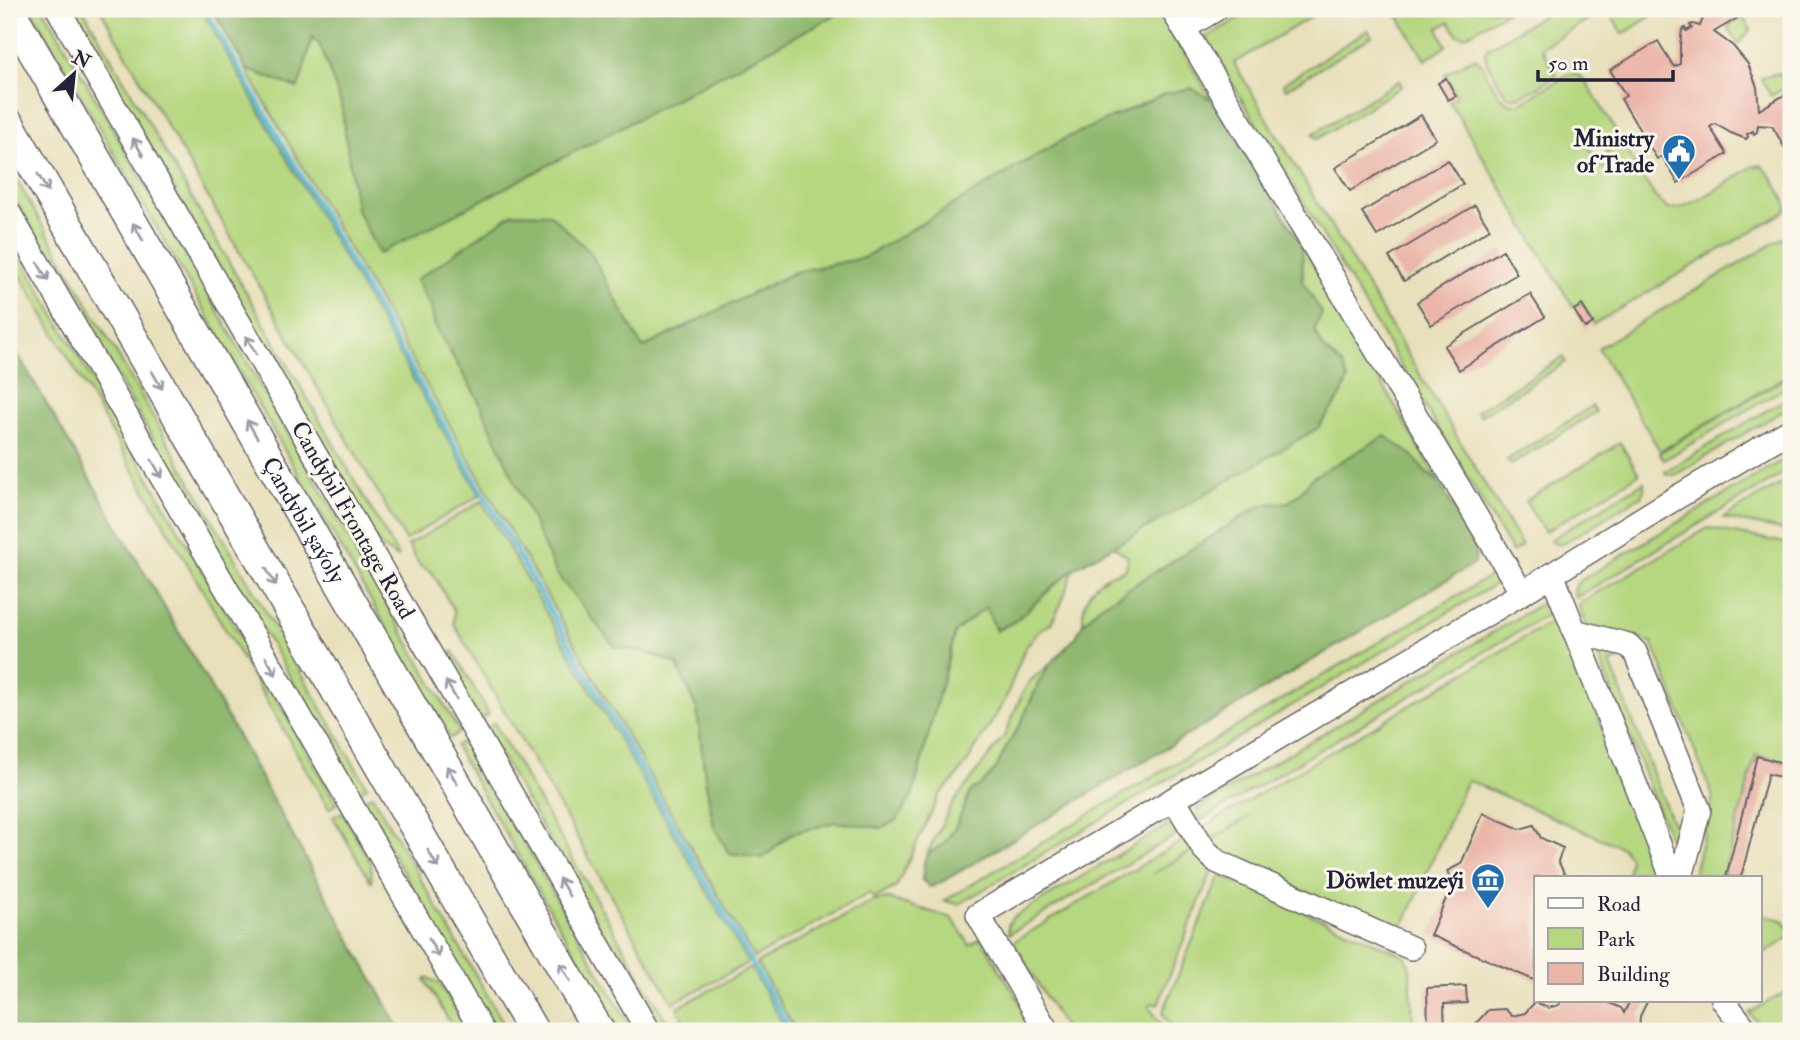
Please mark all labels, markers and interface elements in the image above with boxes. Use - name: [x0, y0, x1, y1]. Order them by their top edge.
- north arrow: [38, 38, 108, 108]
- scale bar: [1538, 38, 1672, 82]
- text: N: [67, 45, 95, 75]
- text: 50 m: [1548, 50, 1589, 77]
- place label: Ministry of Trade: [1573, 124, 1655, 179]
- public building icon: Ministry of Trade: [1660, 132, 1698, 181]
- one-way arrow: [131, 138, 145, 158]
- one-way arrow: [37, 172, 50, 193]
- one-way arrow: [131, 223, 145, 243]
- one-way arrow: [37, 261, 50, 282]
- one-way arrow: [244, 335, 258, 355]
- one-way arrow: [151, 369, 164, 390]
- street label: Candybil Frontage Road: [285, 416, 421, 624]
- one-way arrow: [245, 420, 259, 440]
- street label: Çandybil şaýoly: [256, 451, 352, 589]
- one-way arrow: [151, 458, 164, 479]
- one-way arrow: [265, 566, 278, 587]
- one-way arrow: [264, 656, 278, 676]
- one-way arrow: [444, 681, 458, 701]
- one-way arrow: [444, 765, 458, 785]
- one-way arrow: [426, 848, 440, 868]
- museum icon: Döwlet muzeýi: [1469, 861, 1507, 910]
- place label: Döwlet muzeýi: [1326, 866, 1464, 896]
- legend: [1534, 876, 1762, 1002]
- one-way arrow: [557, 878, 571, 898]
- text: Road: [1597, 891, 1642, 918]
- text: Park: [1597, 926, 1635, 953]
- one-way arrow: [427, 937, 441, 957]
- text: Building: [1597, 961, 1670, 988]
- one-way arrow: [558, 962, 571, 983]

